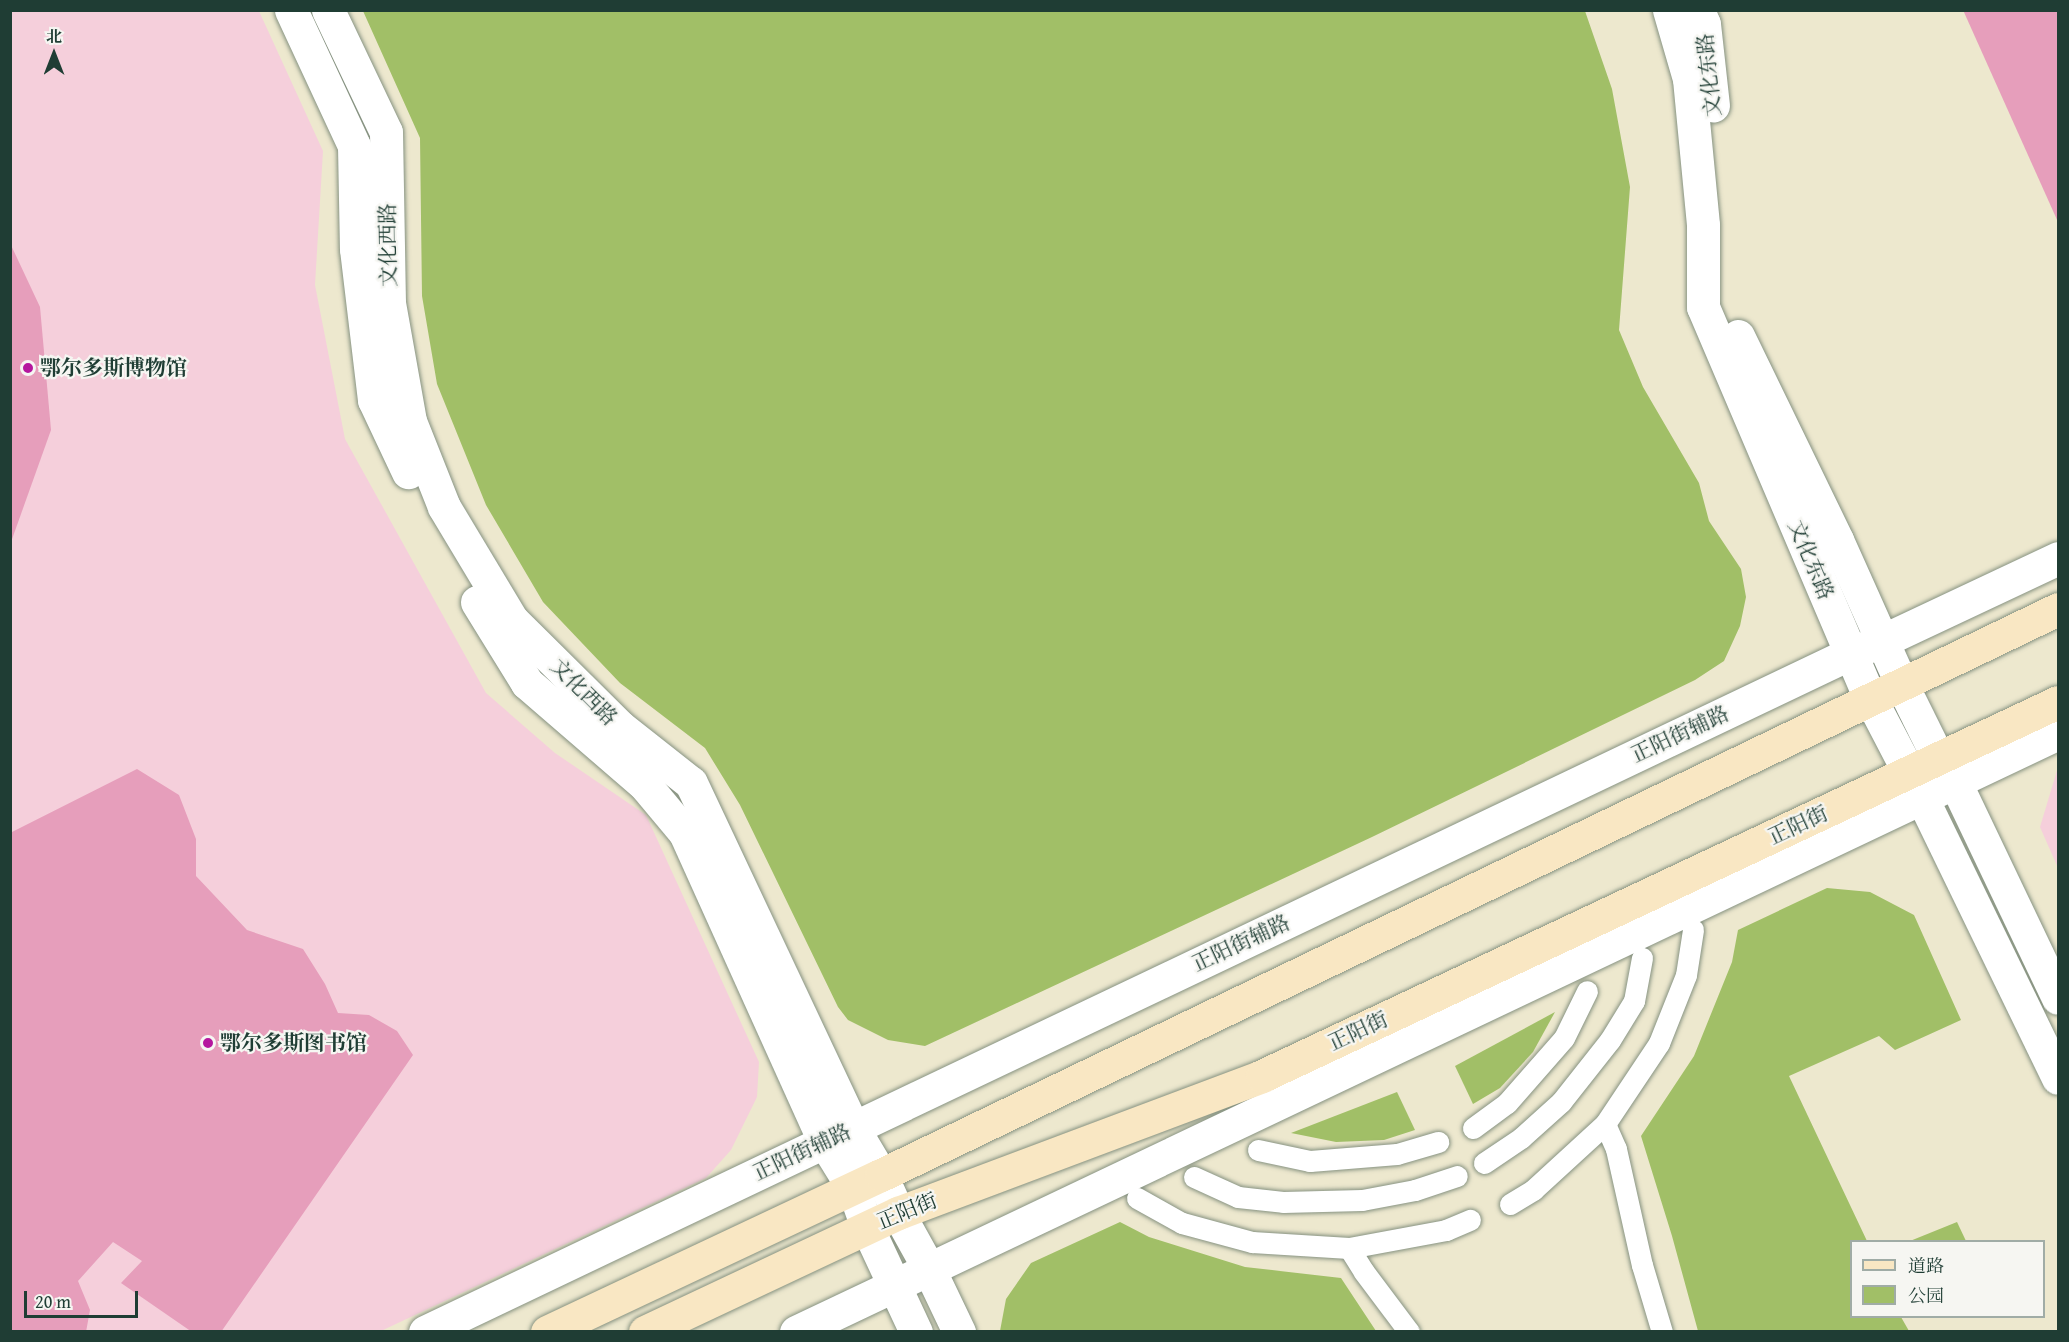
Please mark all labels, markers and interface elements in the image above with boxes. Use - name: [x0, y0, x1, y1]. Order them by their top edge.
- north arrow: [24, 24, 84, 84]
- text: 北: [46, 24, 62, 48]
- street label: 文化东路: [1692, 32, 1726, 118]
- street label: 文化西路: [375, 203, 401, 287]
- place label: 鄂尔多斯博物馆: [40, 355, 187, 381]
- marker: 鄂尔多斯博物馆: [21, 361, 35, 375]
- street label: 文化东路: [1783, 516, 1839, 604]
- street label: 文化西路: [545, 653, 623, 731]
- street label: 正阳街辅路: [1627, 700, 1733, 768]
- street label: 正阳街: [1764, 800, 1832, 850]
- street label: 正阳街辅路: [1188, 909, 1294, 977]
- street label: 正阳街: [1324, 1006, 1392, 1056]
- place label: 鄂尔多斯图书馆: [220, 1030, 367, 1056]
- marker: 鄂尔多斯图书馆: [201, 1036, 215, 1050]
- street label: 正阳街辅路: [749, 1118, 855, 1186]
- street label: 正阳街: [873, 1188, 941, 1234]
- legend: [1850, 1240, 2045, 1318]
- text: 道路: [1908, 1252, 1944, 1279]
- scale bar: [27, 1279, 141, 1317]
- text: 公园: [1908, 1282, 1944, 1309]
- text: 20 m: [35, 1288, 71, 1315]

